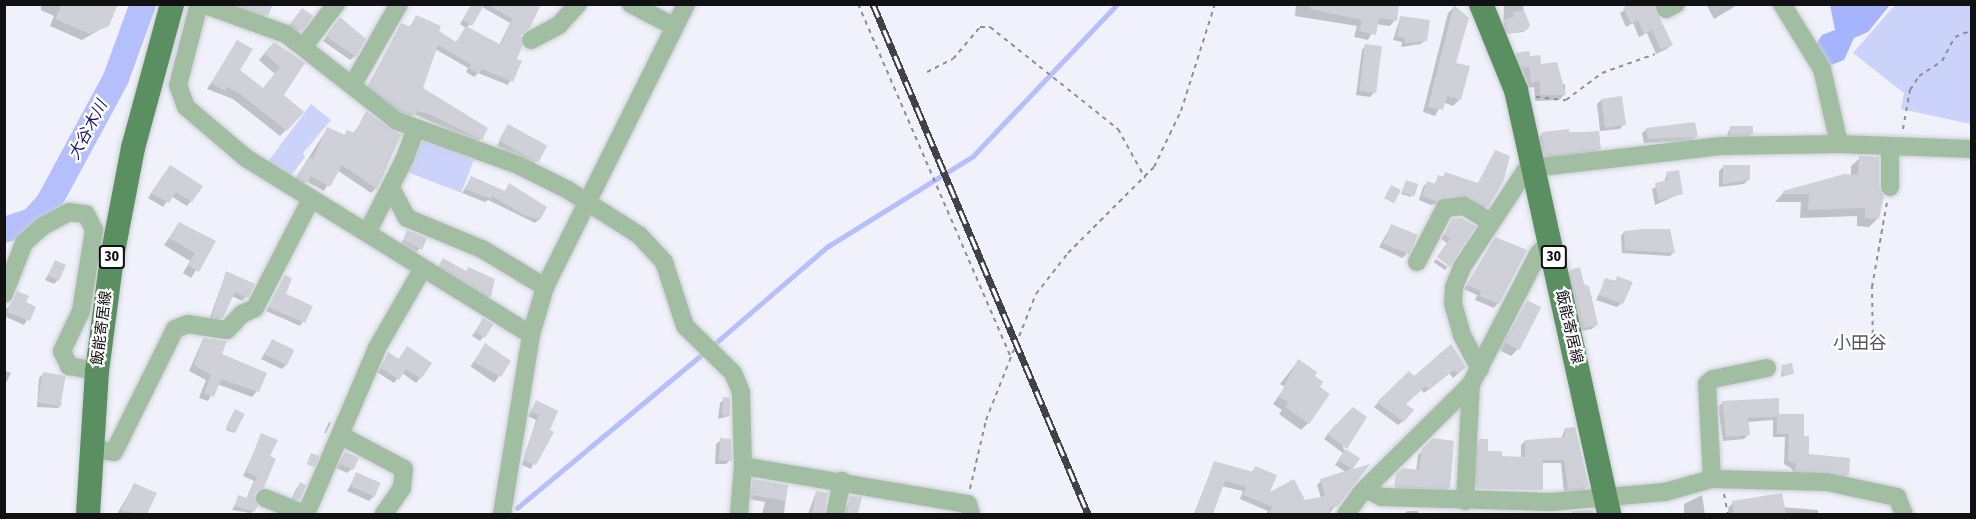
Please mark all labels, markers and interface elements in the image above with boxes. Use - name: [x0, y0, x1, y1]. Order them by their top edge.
- water label: 大谷木川: [65, 97, 111, 163]
- road number: 30: [98, 246, 126, 268]
- road number: 30: [1540, 246, 1568, 268]
- street label: 飯能寄居線: [1552, 288, 1586, 366]
- street label: 飯能寄居線: [88, 290, 116, 366]
- district label: 小田谷: [1833, 332, 1887, 354]

